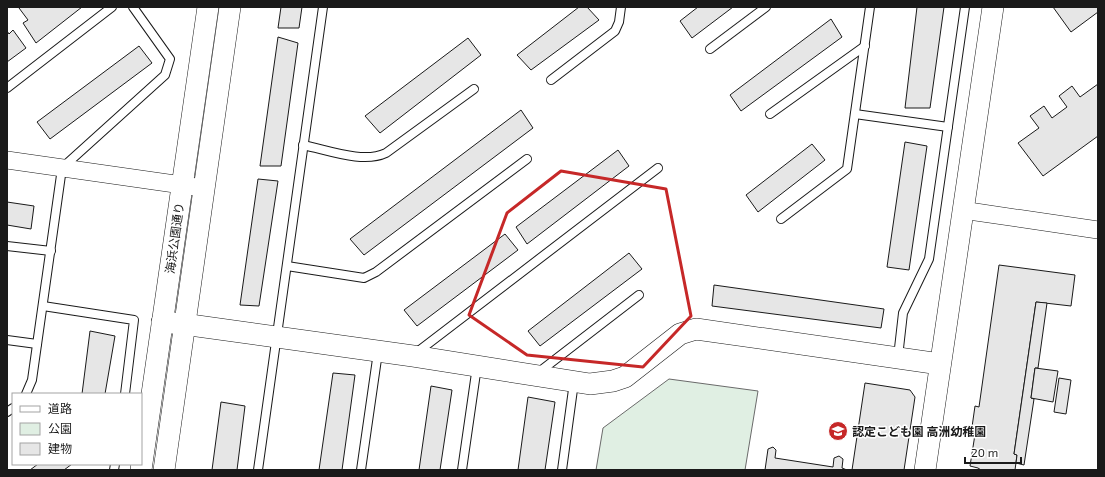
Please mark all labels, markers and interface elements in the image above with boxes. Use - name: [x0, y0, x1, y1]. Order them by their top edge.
- street label: 海浜公園通り: [162, 201, 186, 275]
- legend: [12, 393, 142, 465]
- text: 道路: [48, 401, 72, 415]
- school or university icon: 認定こども園 高洲幼稚園: [827, 420, 849, 442]
- text: 公園: [48, 421, 72, 435]
- place label: 認定こども園 高洲幼稚園: [852, 424, 987, 438]
- scale bar: [965, 439, 1021, 465]
- text: 建物: [48, 441, 72, 455]
- text: 20 m: [971, 445, 998, 459]

